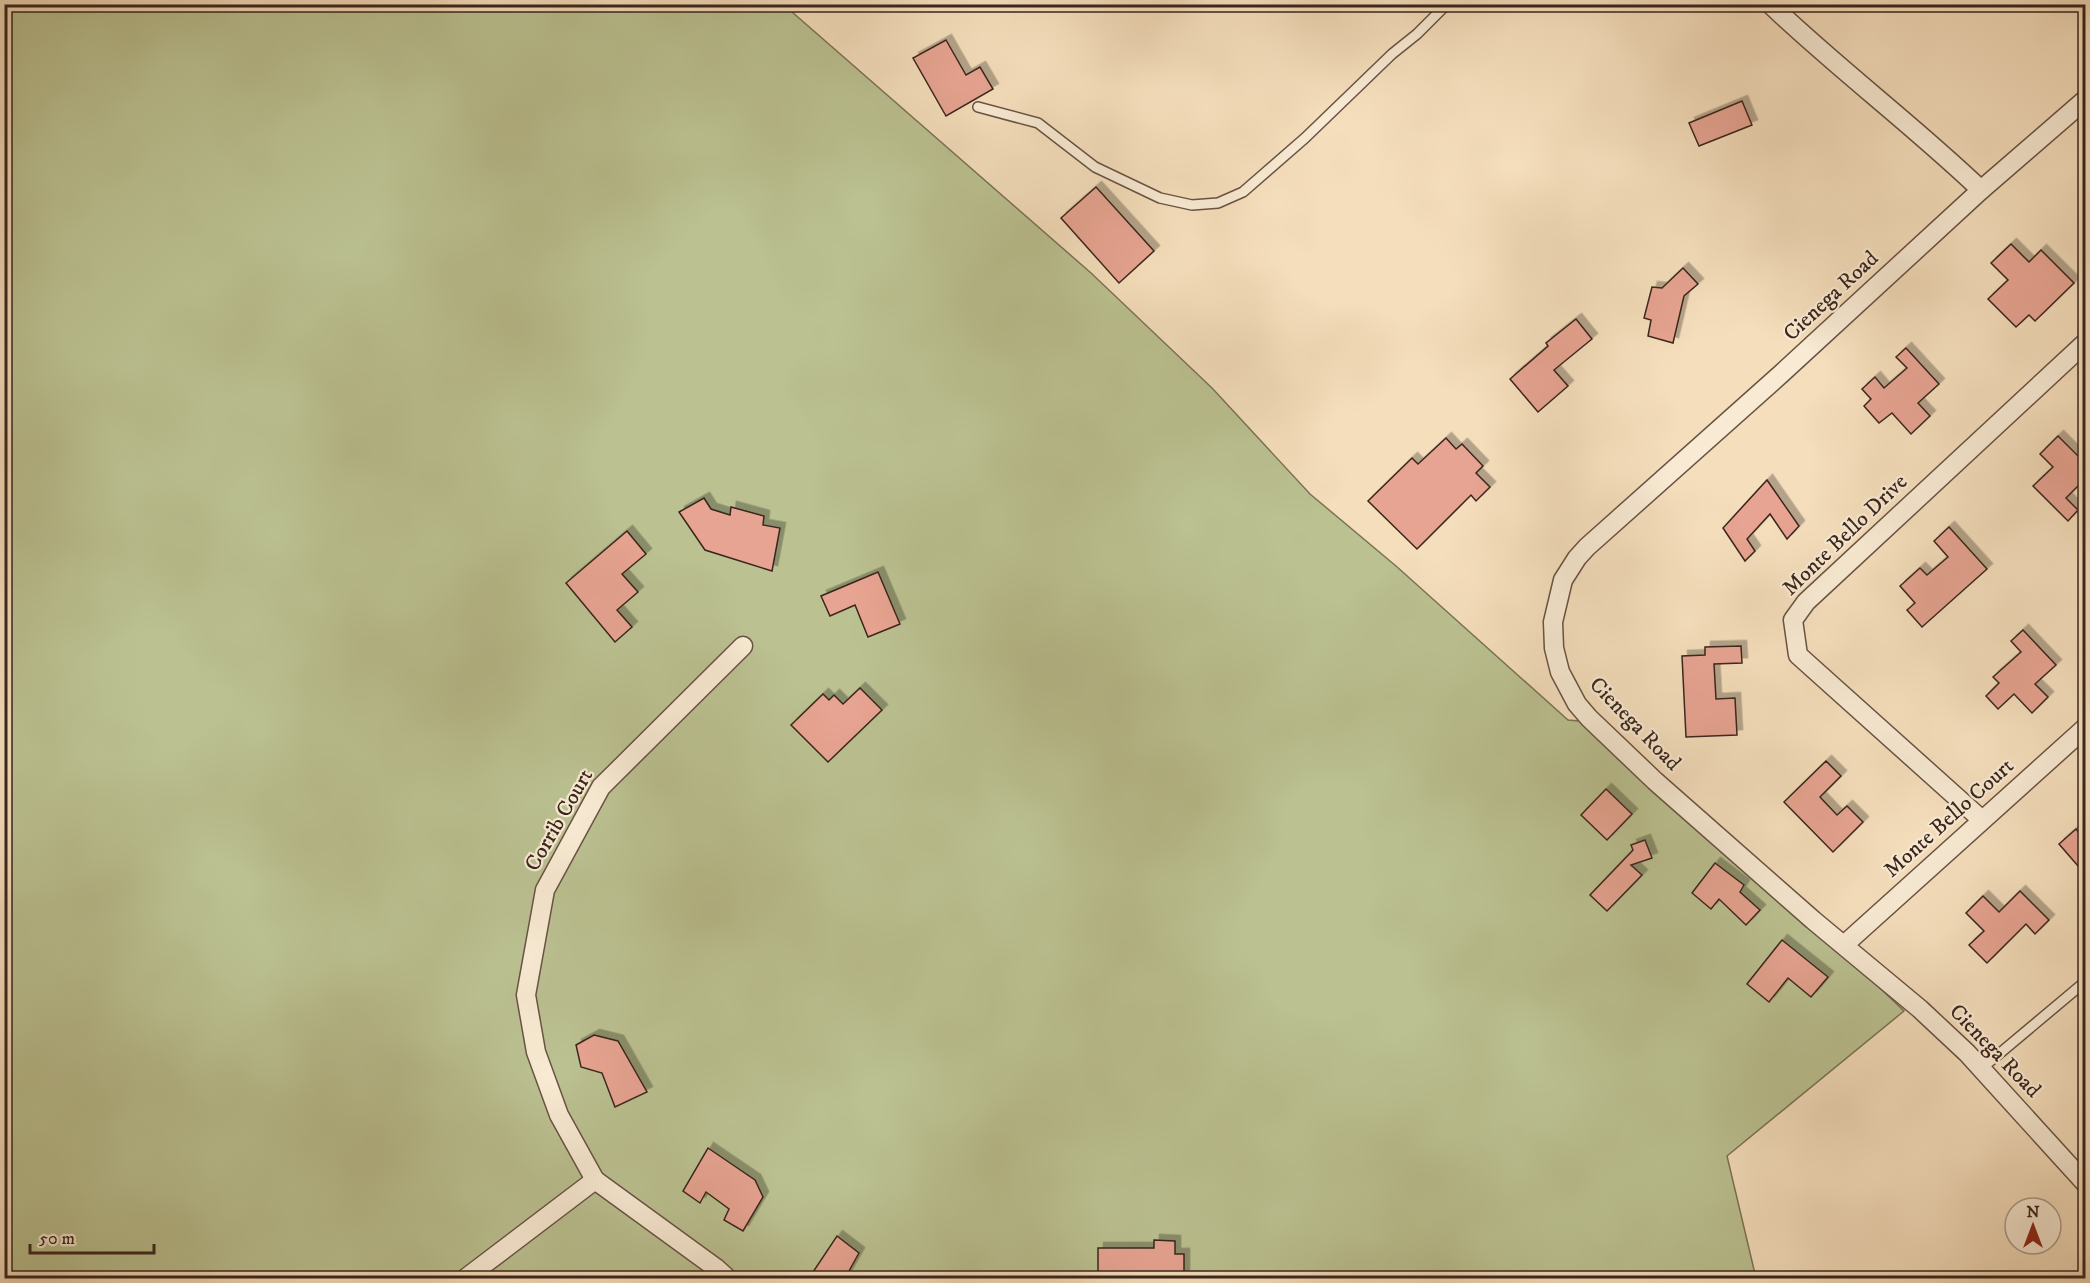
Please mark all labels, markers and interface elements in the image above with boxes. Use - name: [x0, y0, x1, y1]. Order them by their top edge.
- street label: Cienega Road: [1778, 245, 1884, 347]
- street label: Monte Bello Drive: [1777, 469, 1913, 601]
- street label: Cienega Road: [1584, 671, 1686, 777]
- street label: Monte Bello Court: [1878, 753, 2020, 883]
- street label: Corrib Court: [519, 764, 599, 876]
- street label: Cienega Road: [1944, 998, 2046, 1104]
- north arrow: [2003, 1196, 2063, 1256]
- text: N: [2026, 1202, 2040, 1222]
- scale bar: [30, 1217, 154, 1255]
- text: 50 m: [39, 1228, 75, 1250]

